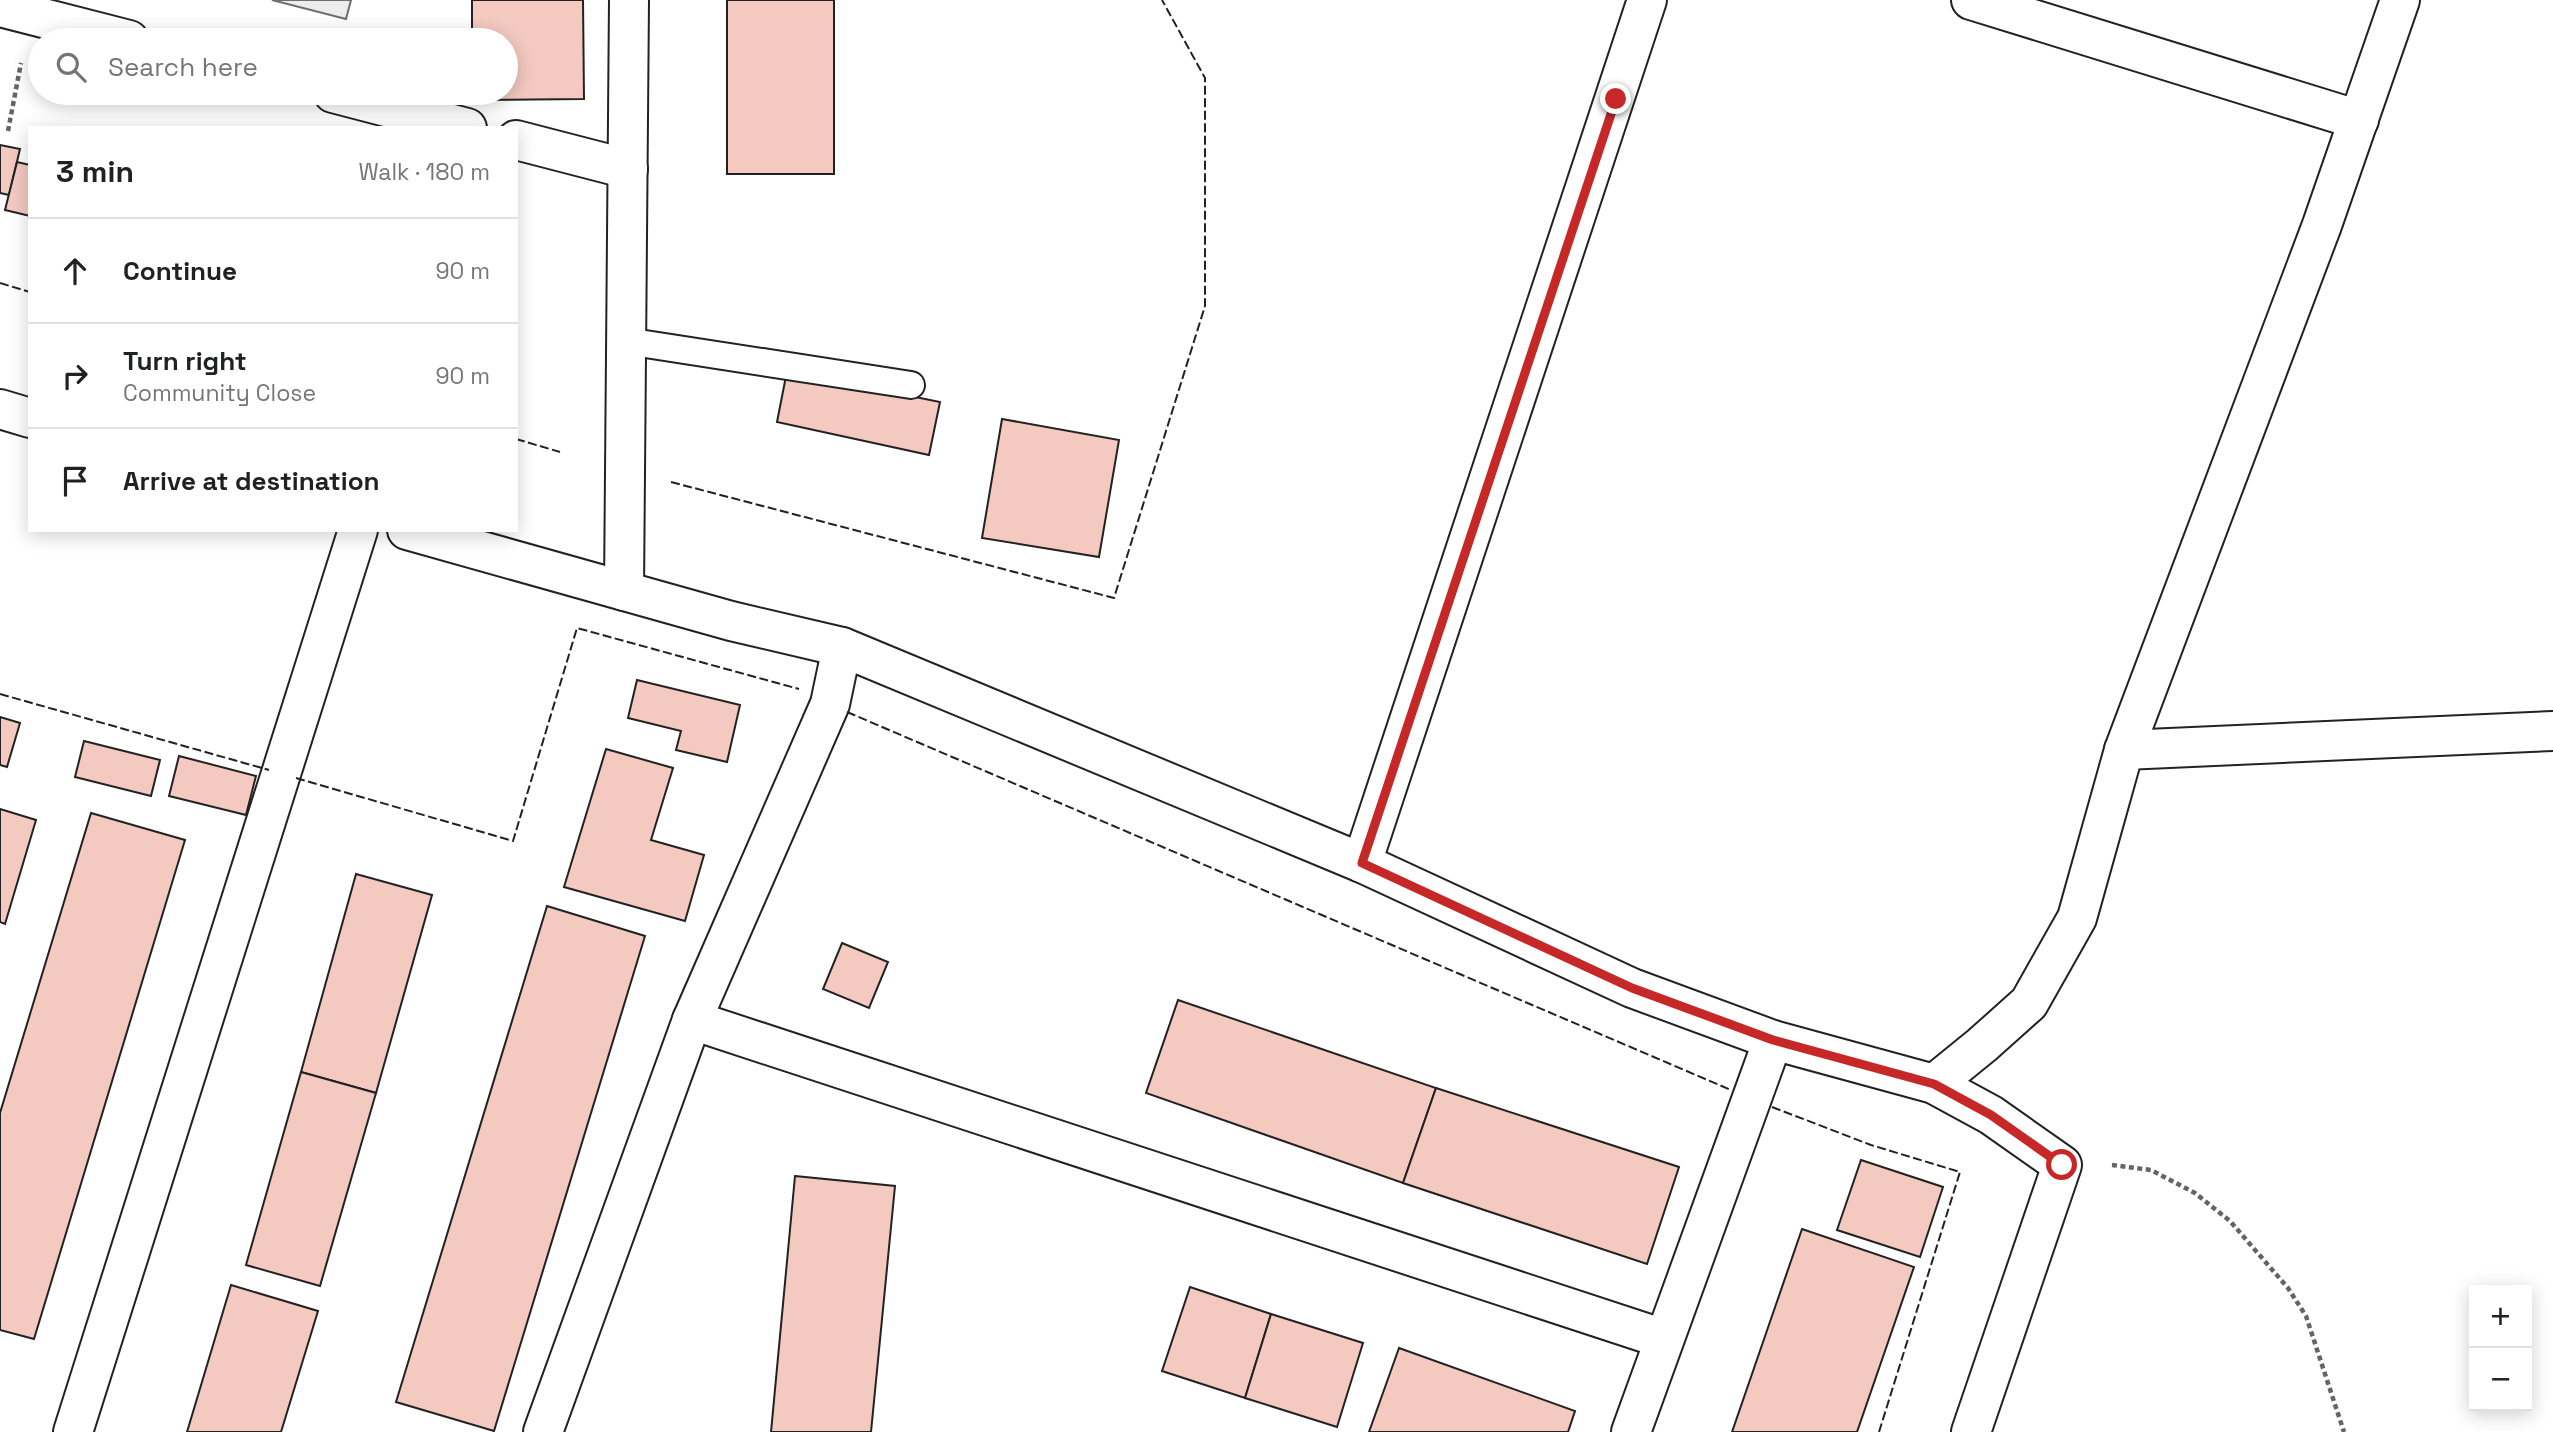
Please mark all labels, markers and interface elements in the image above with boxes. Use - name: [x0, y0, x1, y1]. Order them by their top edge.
- search box: [28, 28, 518, 105]
- icon: search: [52, 48, 90, 86]
- text: Search here: [108, 50, 258, 84]
- route end: [1600, 83, 1631, 114]
- text: 3 min: [56, 152, 134, 191]
- text: Walk · 180 m: [358, 157, 490, 187]
- icon: ahead: [56, 252, 94, 290]
- text: Continue: [123, 254, 237, 288]
- text: 90 m: [435, 256, 490, 286]
- text: Turn right: [123, 344, 247, 378]
- icon: right: [56, 357, 94, 395]
- text: 90 m: [435, 361, 490, 391]
- text: Community Close: [123, 378, 316, 408]
- icon: arrive: [56, 462, 94, 500]
- text: Arrive at destination: [123, 464, 380, 498]
- route start: [2046, 1149, 2077, 1180]
- map controls: [2469, 1285, 2532, 1411]
- button: +: [2469, 1285, 2532, 1348]
- button: −: [2469, 1348, 2532, 1411]

